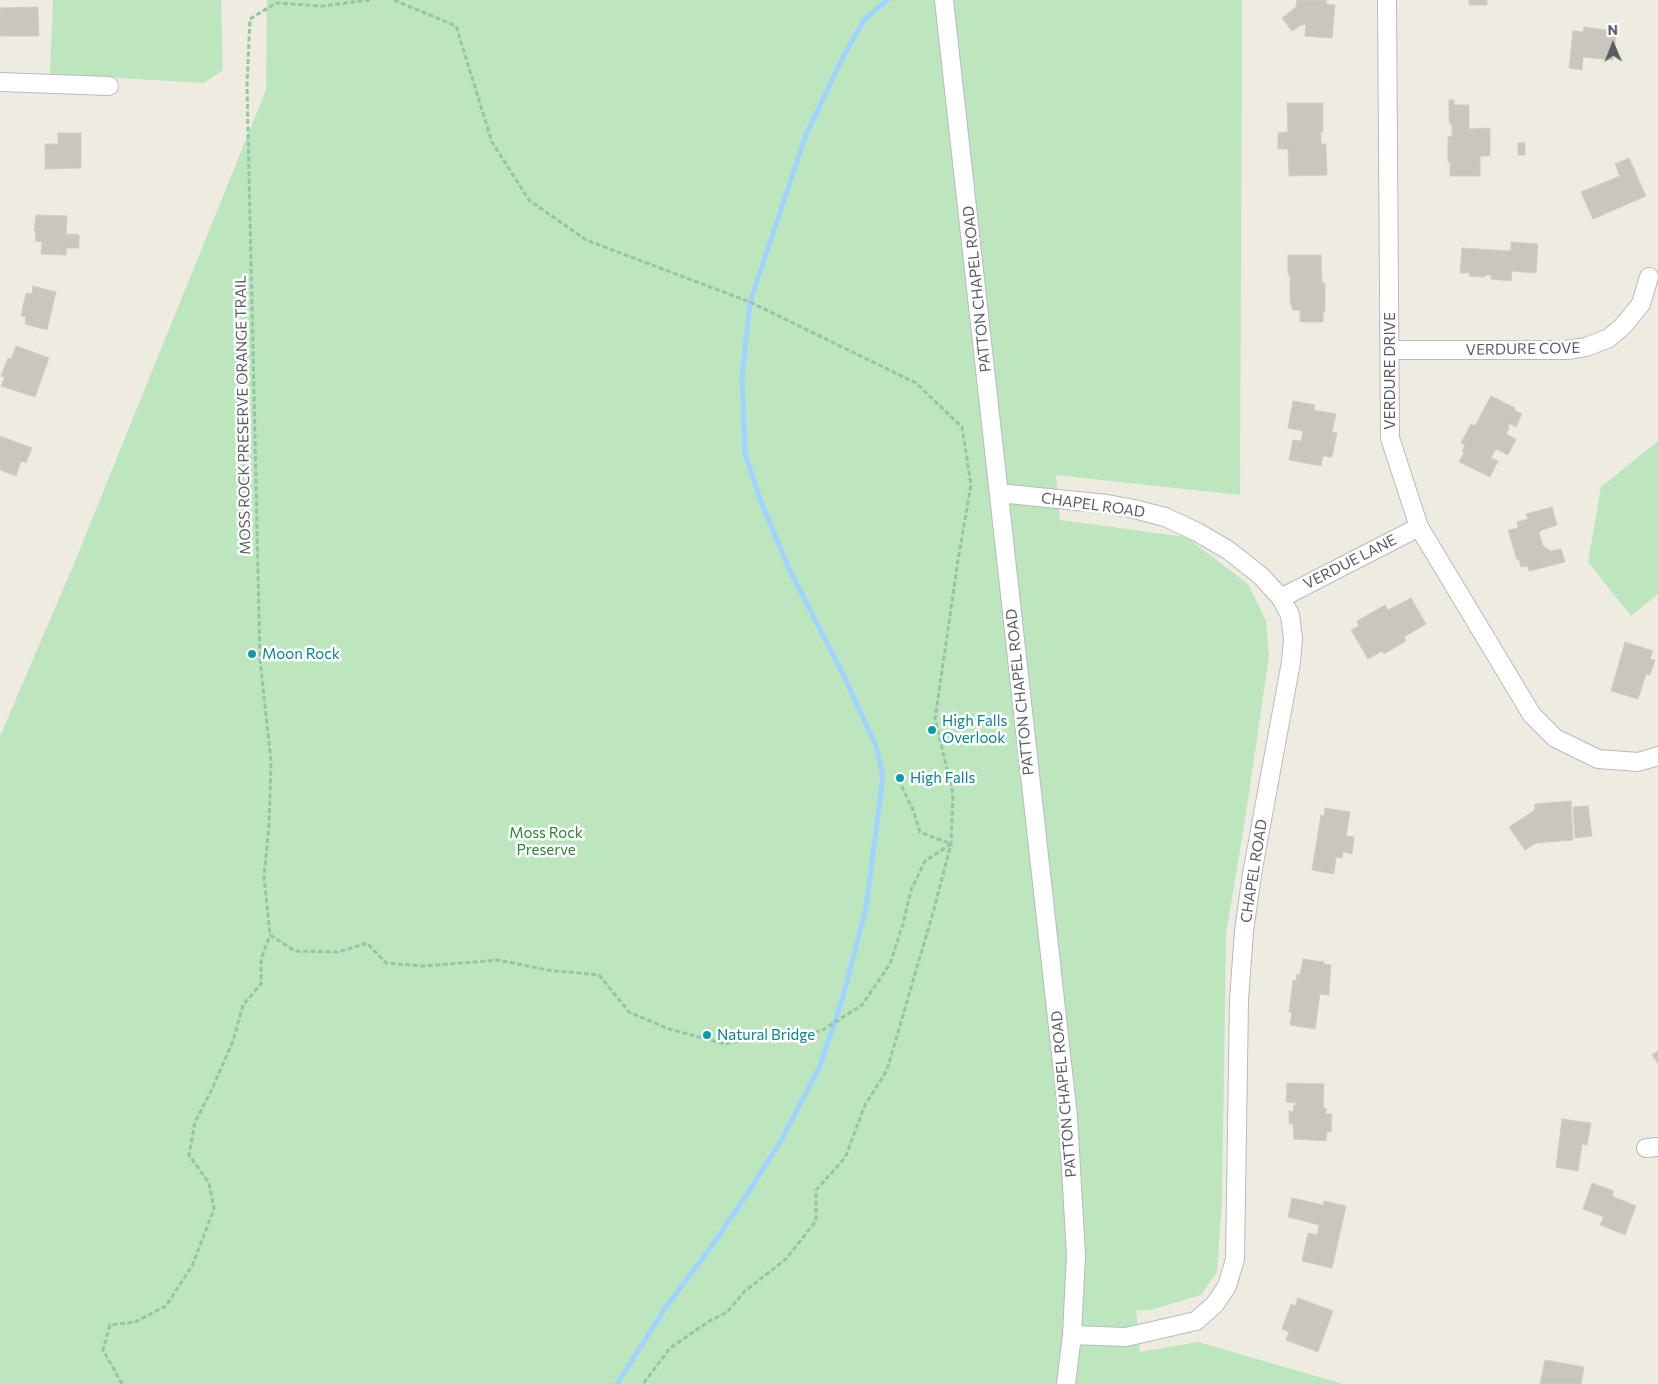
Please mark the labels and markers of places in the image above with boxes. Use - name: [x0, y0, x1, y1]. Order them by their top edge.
- place label: Moon Rock: [262, 645, 340, 663]
- marker: Moon Rock: [246, 648, 258, 660]
- place label: High Falls Overlook: [942, 712, 1007, 747]
- marker: High Falls Overlook: [926, 724, 938, 736]
- place label: High Falls: [910, 769, 975, 787]
- marker: High Falls: [894, 772, 906, 784]
- place label: Natural Bridge: [717, 1026, 815, 1044]
- marker: Natural Bridge: [701, 1029, 713, 1041]

